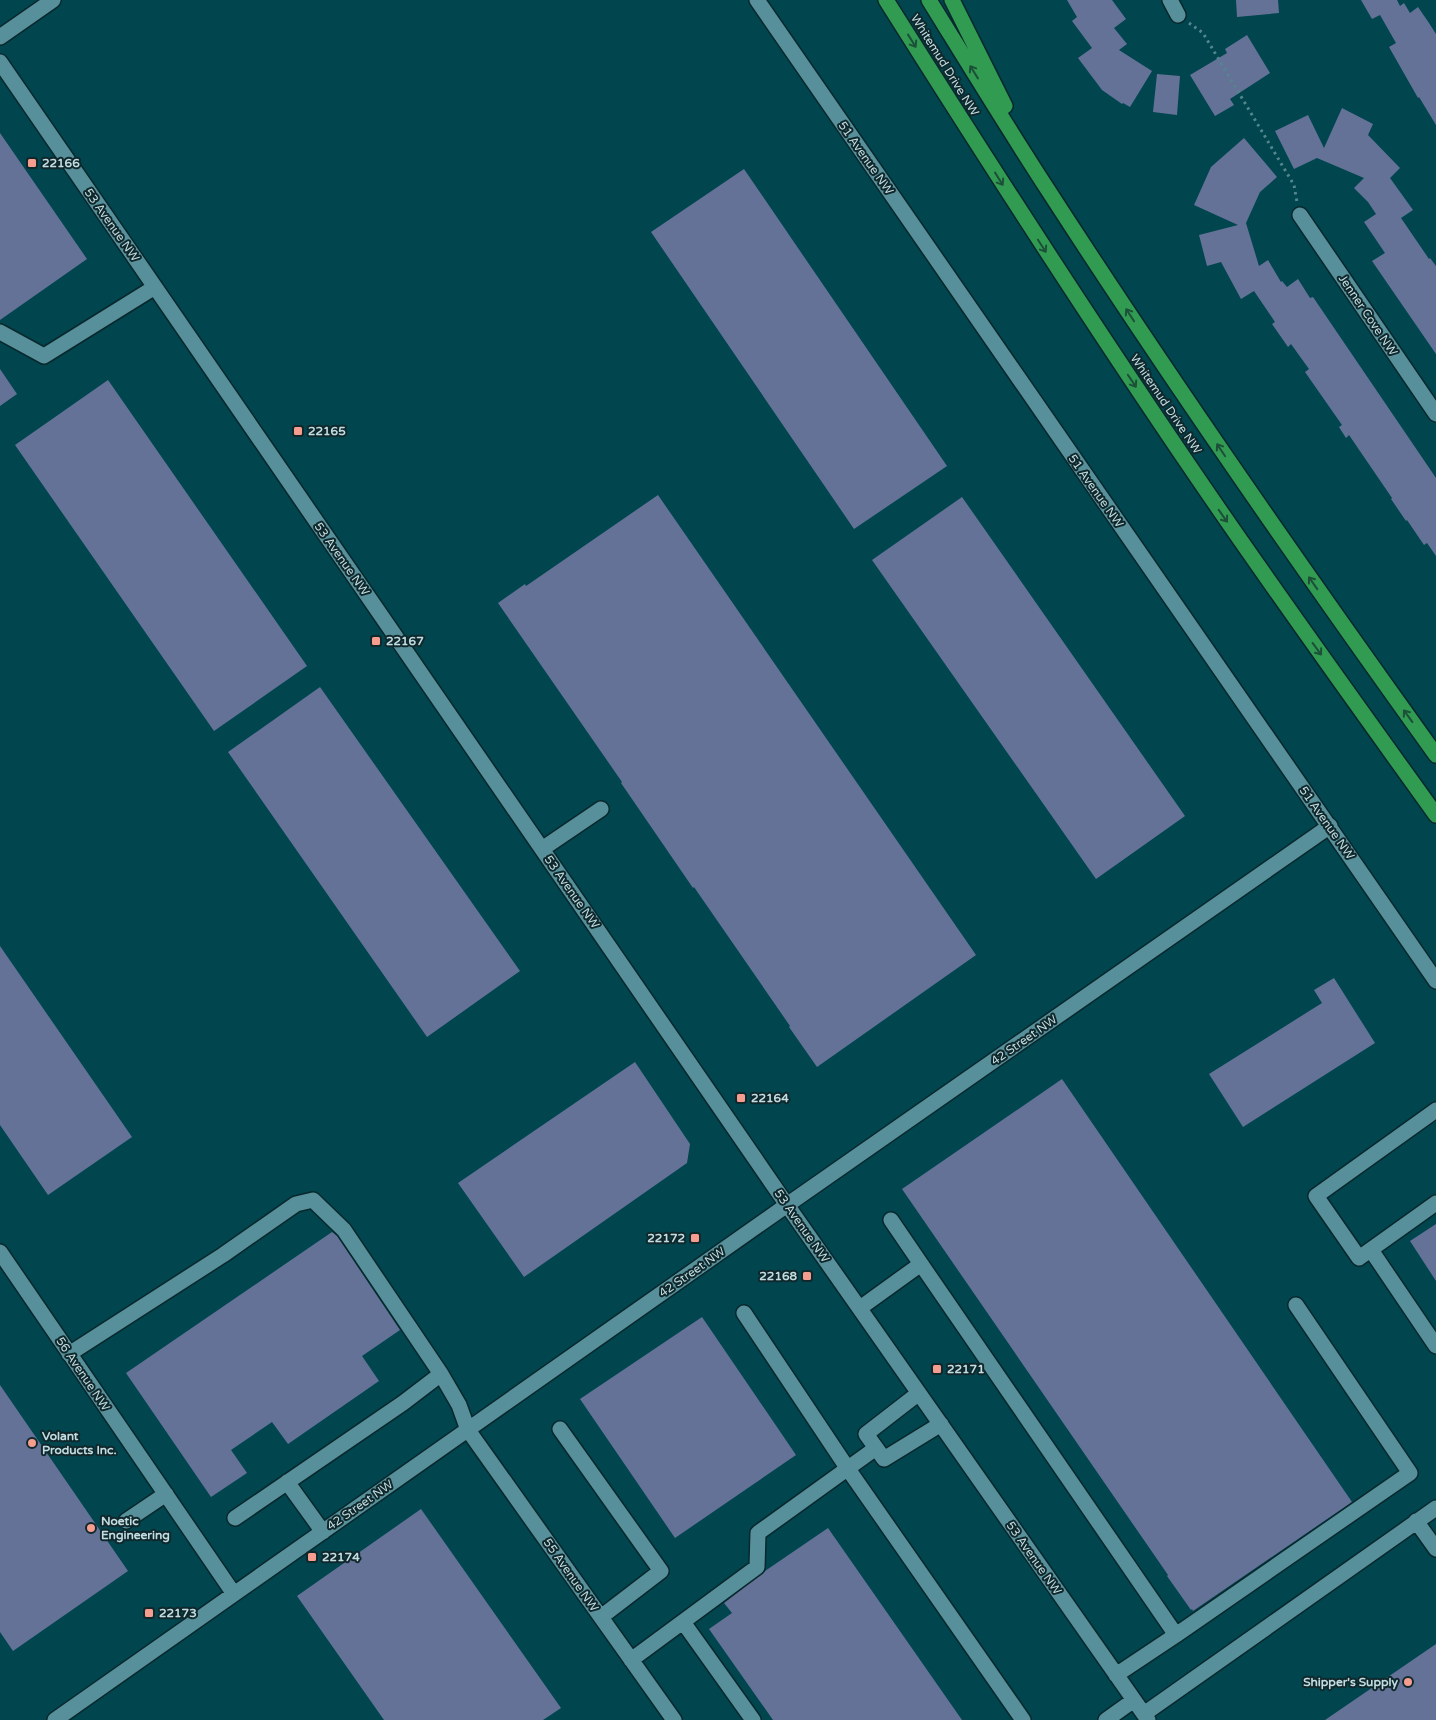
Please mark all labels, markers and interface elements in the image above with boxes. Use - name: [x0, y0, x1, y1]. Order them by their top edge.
- street label: Whitemud Drive NW: [908, 12, 982, 118]
- one-way arrow: [907, 34, 917, 48]
- one-way arrow: [968, 66, 978, 80]
- street label: 51 Avenue NW: [836, 119, 896, 197]
- place label: 22166: [42, 156, 80, 170]
- marker: 22166: [26, 157, 38, 169]
- one-way arrow: [994, 171, 1004, 185]
- street label: 53 Avenue NW: [82, 186, 142, 264]
- one-way arrow: [1037, 239, 1047, 253]
- street label: Jenner Cove NW: [1336, 272, 1400, 358]
- one-way arrow: [1125, 308, 1135, 322]
- street label: Whitemud Drive NW: [1127, 352, 1205, 456]
- one-way arrow: [1127, 374, 1137, 388]
- place label: 22165: [308, 424, 346, 438]
- marker: 22165: [292, 425, 304, 437]
- one-way arrow: [1216, 443, 1226, 457]
- street label: 51 Avenue NW: [1066, 452, 1126, 530]
- one-way arrow: [1218, 509, 1228, 523]
- street label: 53 Avenue NW: [312, 520, 372, 598]
- one-way arrow: [1308, 577, 1318, 591]
- place label: 22167: [386, 634, 424, 648]
- marker: 22167: [370, 635, 382, 647]
- one-way arrow: [1311, 642, 1322, 655]
- one-way arrow: [1402, 710, 1413, 723]
- street label: 51 Avenue NW: [1297, 784, 1357, 862]
- street label: 53 Avenue NW: [542, 853, 602, 931]
- street label: 42 Street NW: [988, 1012, 1060, 1068]
- place label: 22164: [751, 1091, 789, 1105]
- marker: 22164: [735, 1092, 747, 1104]
- street label: 53 Avenue NW: [772, 1187, 832, 1265]
- place label: 22172: [647, 1231, 685, 1245]
- marker: 22172: [689, 1232, 701, 1244]
- street label: 42 Street NW: [656, 1244, 728, 1300]
- place label: 22168: [759, 1269, 797, 1283]
- marker: 22168: [801, 1270, 813, 1282]
- street label: 56 Avenue NW: [53, 1334, 113, 1414]
- place label: 22171: [947, 1362, 985, 1376]
- marker: 22171: [931, 1363, 943, 1375]
- place label: Volant Products Inc.: [42, 1429, 117, 1457]
- marker: Volant Products Inc.: [26, 1437, 38, 1449]
- street label: 42 Street NW: [324, 1477, 396, 1533]
- place label: Noetic Engineering: [101, 1514, 170, 1543]
- street label: 53 Avenue NW: [1004, 1519, 1064, 1597]
- marker: Noetic Engineering: [85, 1522, 97, 1534]
- street label: 55 Avenue NW: [541, 1536, 601, 1614]
- place label: 22174: [322, 1550, 360, 1564]
- marker: 22174: [306, 1551, 318, 1563]
- place label: 22173: [159, 1606, 197, 1620]
- marker: 22173: [143, 1607, 155, 1619]
- place label: Shipper's Supply: [1303, 1675, 1399, 1690]
- marker: Shipper's Supply: [1402, 1676, 1414, 1688]

